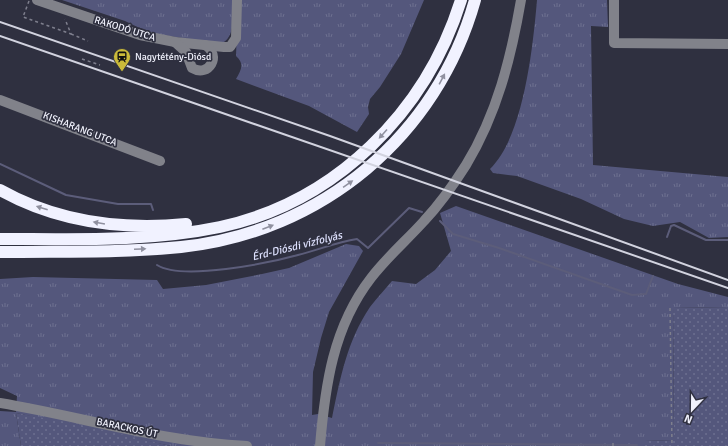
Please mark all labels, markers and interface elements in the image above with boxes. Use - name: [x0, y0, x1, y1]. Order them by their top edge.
- street label: RAKODÓ UTCA: [93, 13, 157, 44]
- station icon: Nagytétény-Diósd: [112, 47, 132, 72]
- place label: Nagytétény-Diósd: [135, 51, 211, 63]
- one-way arrow: [439, 73, 445, 85]
- street label: KISHARANG UTCA: [41, 109, 119, 149]
- one-way arrow: [379, 129, 388, 139]
- one-way arrow: [342, 180, 353, 188]
- one-way arrow: [36, 205, 48, 211]
- one-way arrow: [93, 219, 105, 225]
- one-way arrow: [262, 224, 274, 230]
- water label: Érd-Diósdi vízfolyás: [251, 228, 345, 263]
- one-way arrow: [134, 246, 147, 252]
- north arrow: [672, 390, 712, 430]
- text: N: [682, 411, 694, 426]
- street label: BARACKOS ÚT: [95, 415, 159, 440]

